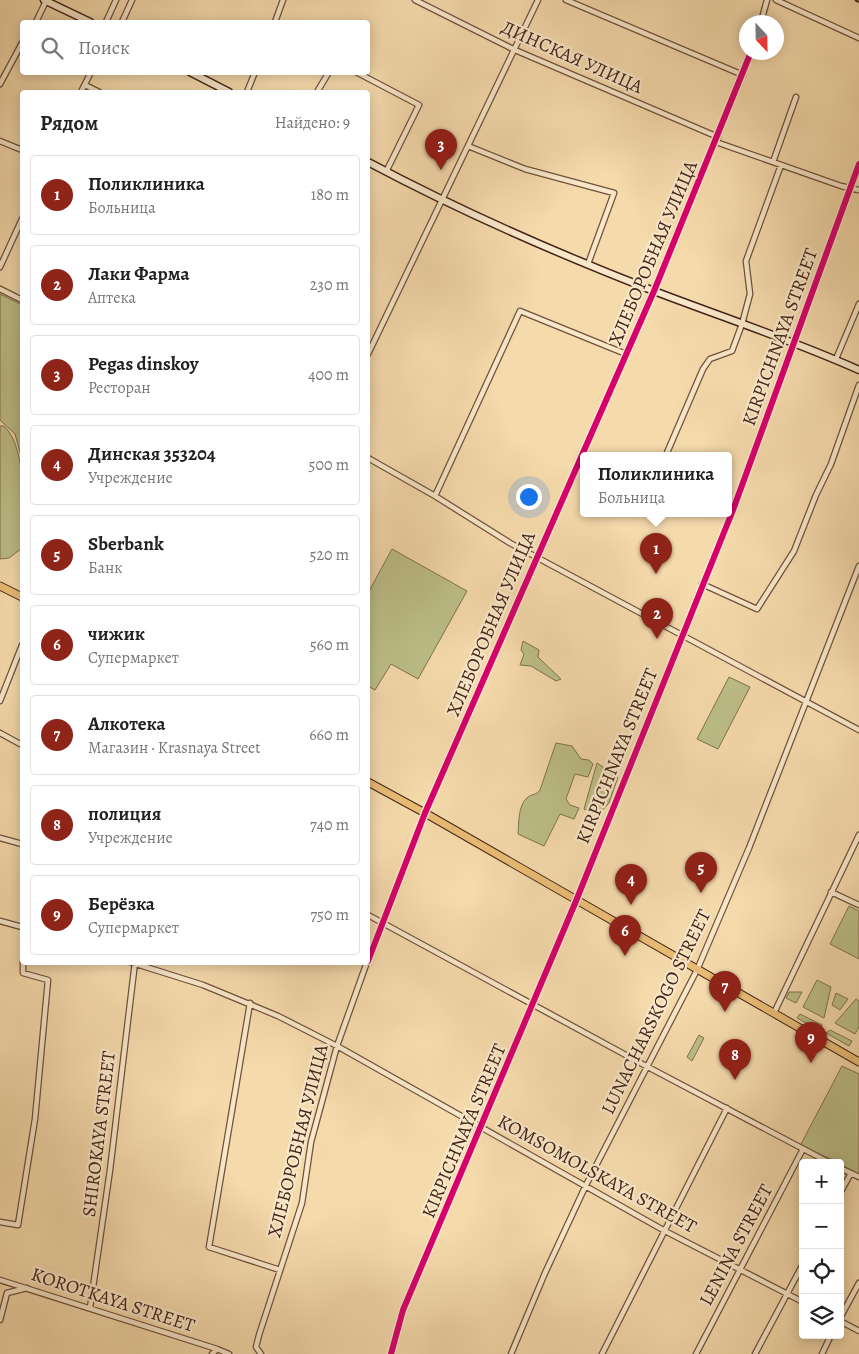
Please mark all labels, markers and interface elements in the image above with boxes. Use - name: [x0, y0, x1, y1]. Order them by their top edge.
- street label: ДИНСКАЯ УЛИЦА: [497, 14, 648, 100]
- north arrow: [739, 15, 784, 60]
- search box: [20, 20, 370, 75]
- icon: search: [38, 34, 66, 62]
- text: Поиск: [78, 35, 130, 61]
- text: Рядом: [40, 109, 98, 137]
- text: Найдено: 9: [275, 112, 350, 134]
- pin: 3: [425, 129, 457, 170]
- street label: ХЛЕБОРОБНАЯ УЛИЦА: [602, 156, 704, 349]
- text: Поликлиника: [88, 171, 205, 197]
- text: 1: [54, 184, 60, 206]
- text: 180 m: [311, 184, 349, 206]
- text: Больница: [88, 197, 156, 219]
- street label: KIRPICHNAYA STREET: [736, 244, 824, 429]
- text: Лаки Фарма: [88, 261, 190, 287]
- text: 2: [53, 274, 61, 296]
- text: 230 m: [310, 274, 349, 296]
- text: Аптека: [88, 287, 136, 309]
- text: Pegas dinskoy: [88, 351, 199, 377]
- text: 3: [54, 364, 60, 386]
- text: 400 m: [308, 364, 349, 386]
- text: Ресторан: [88, 377, 151, 399]
- text: Динская 353204: [88, 441, 216, 467]
- popup: [580, 452, 732, 517]
- text: 4: [53, 454, 61, 476]
- text: 500 m: [309, 454, 349, 476]
- text: Поликлиника: [598, 461, 714, 487]
- text: Учреждение: [88, 467, 173, 489]
- your location: [516, 484, 542, 510]
- text: Больница: [598, 487, 665, 509]
- street label: ХЛЕБОРОБНАЯ УЛИЦА: [440, 527, 542, 720]
- text: Sberbank: [88, 531, 164, 557]
- pin: 1: [640, 533, 672, 574]
- text: 5: [54, 544, 60, 566]
- text: 520 m: [310, 544, 349, 566]
- text: Банк: [88, 557, 123, 579]
- pin: 2: [641, 598, 673, 639]
- text: чижик: [88, 621, 145, 647]
- text: 6: [53, 634, 61, 656]
- text: 560 m: [310, 634, 349, 656]
- text: Супермаркет: [88, 647, 179, 669]
- street label: KIRPICHNAYA STREET: [570, 664, 664, 848]
- text: Алкотека: [88, 711, 166, 737]
- text: 7: [54, 724, 60, 746]
- text: 660 m: [309, 724, 349, 746]
- text: Магазин · Krasnaya Street: [88, 737, 261, 759]
- text: полиция: [88, 801, 161, 827]
- text: 8: [53, 814, 61, 836]
- text: 740 m: [310, 814, 349, 836]
- text: Учреждение: [88, 827, 173, 849]
- pin: 5: [685, 852, 717, 893]
- pin: 4: [615, 864, 647, 905]
- text: Берёзка: [88, 891, 155, 917]
- text: 9: [53, 904, 61, 926]
- text: 750 m: [310, 904, 349, 926]
- street label: LUNACHARSKOGO STREET: [595, 905, 717, 1119]
- pin: 6: [609, 915, 641, 956]
- text: Супермаркет: [88, 917, 179, 939]
- pin: 7: [709, 971, 741, 1012]
- pin: 9: [795, 1022, 827, 1063]
- street label: KIRPICHNAYA STREET: [416, 1039, 513, 1222]
- pin: 8: [719, 1039, 751, 1080]
- street label: ХЛЕБОРОБНАЯ УЛИЦА: [261, 1041, 335, 1240]
- street label: SHIROKAYA STREET: [76, 1049, 122, 1218]
- street label: KOMSOMOLSKAYA STREET: [493, 1108, 702, 1240]
- map controls: [799, 1159, 844, 1339]
- button: +: [799, 1159, 844, 1204]
- street label: LENINA STREET: [693, 1179, 779, 1310]
- button: −: [799, 1204, 844, 1249]
- button: locate: [799, 1249, 844, 1294]
- street label: KOROTKAYA STREET: [28, 1261, 199, 1339]
- button: layers: [799, 1294, 844, 1339]

